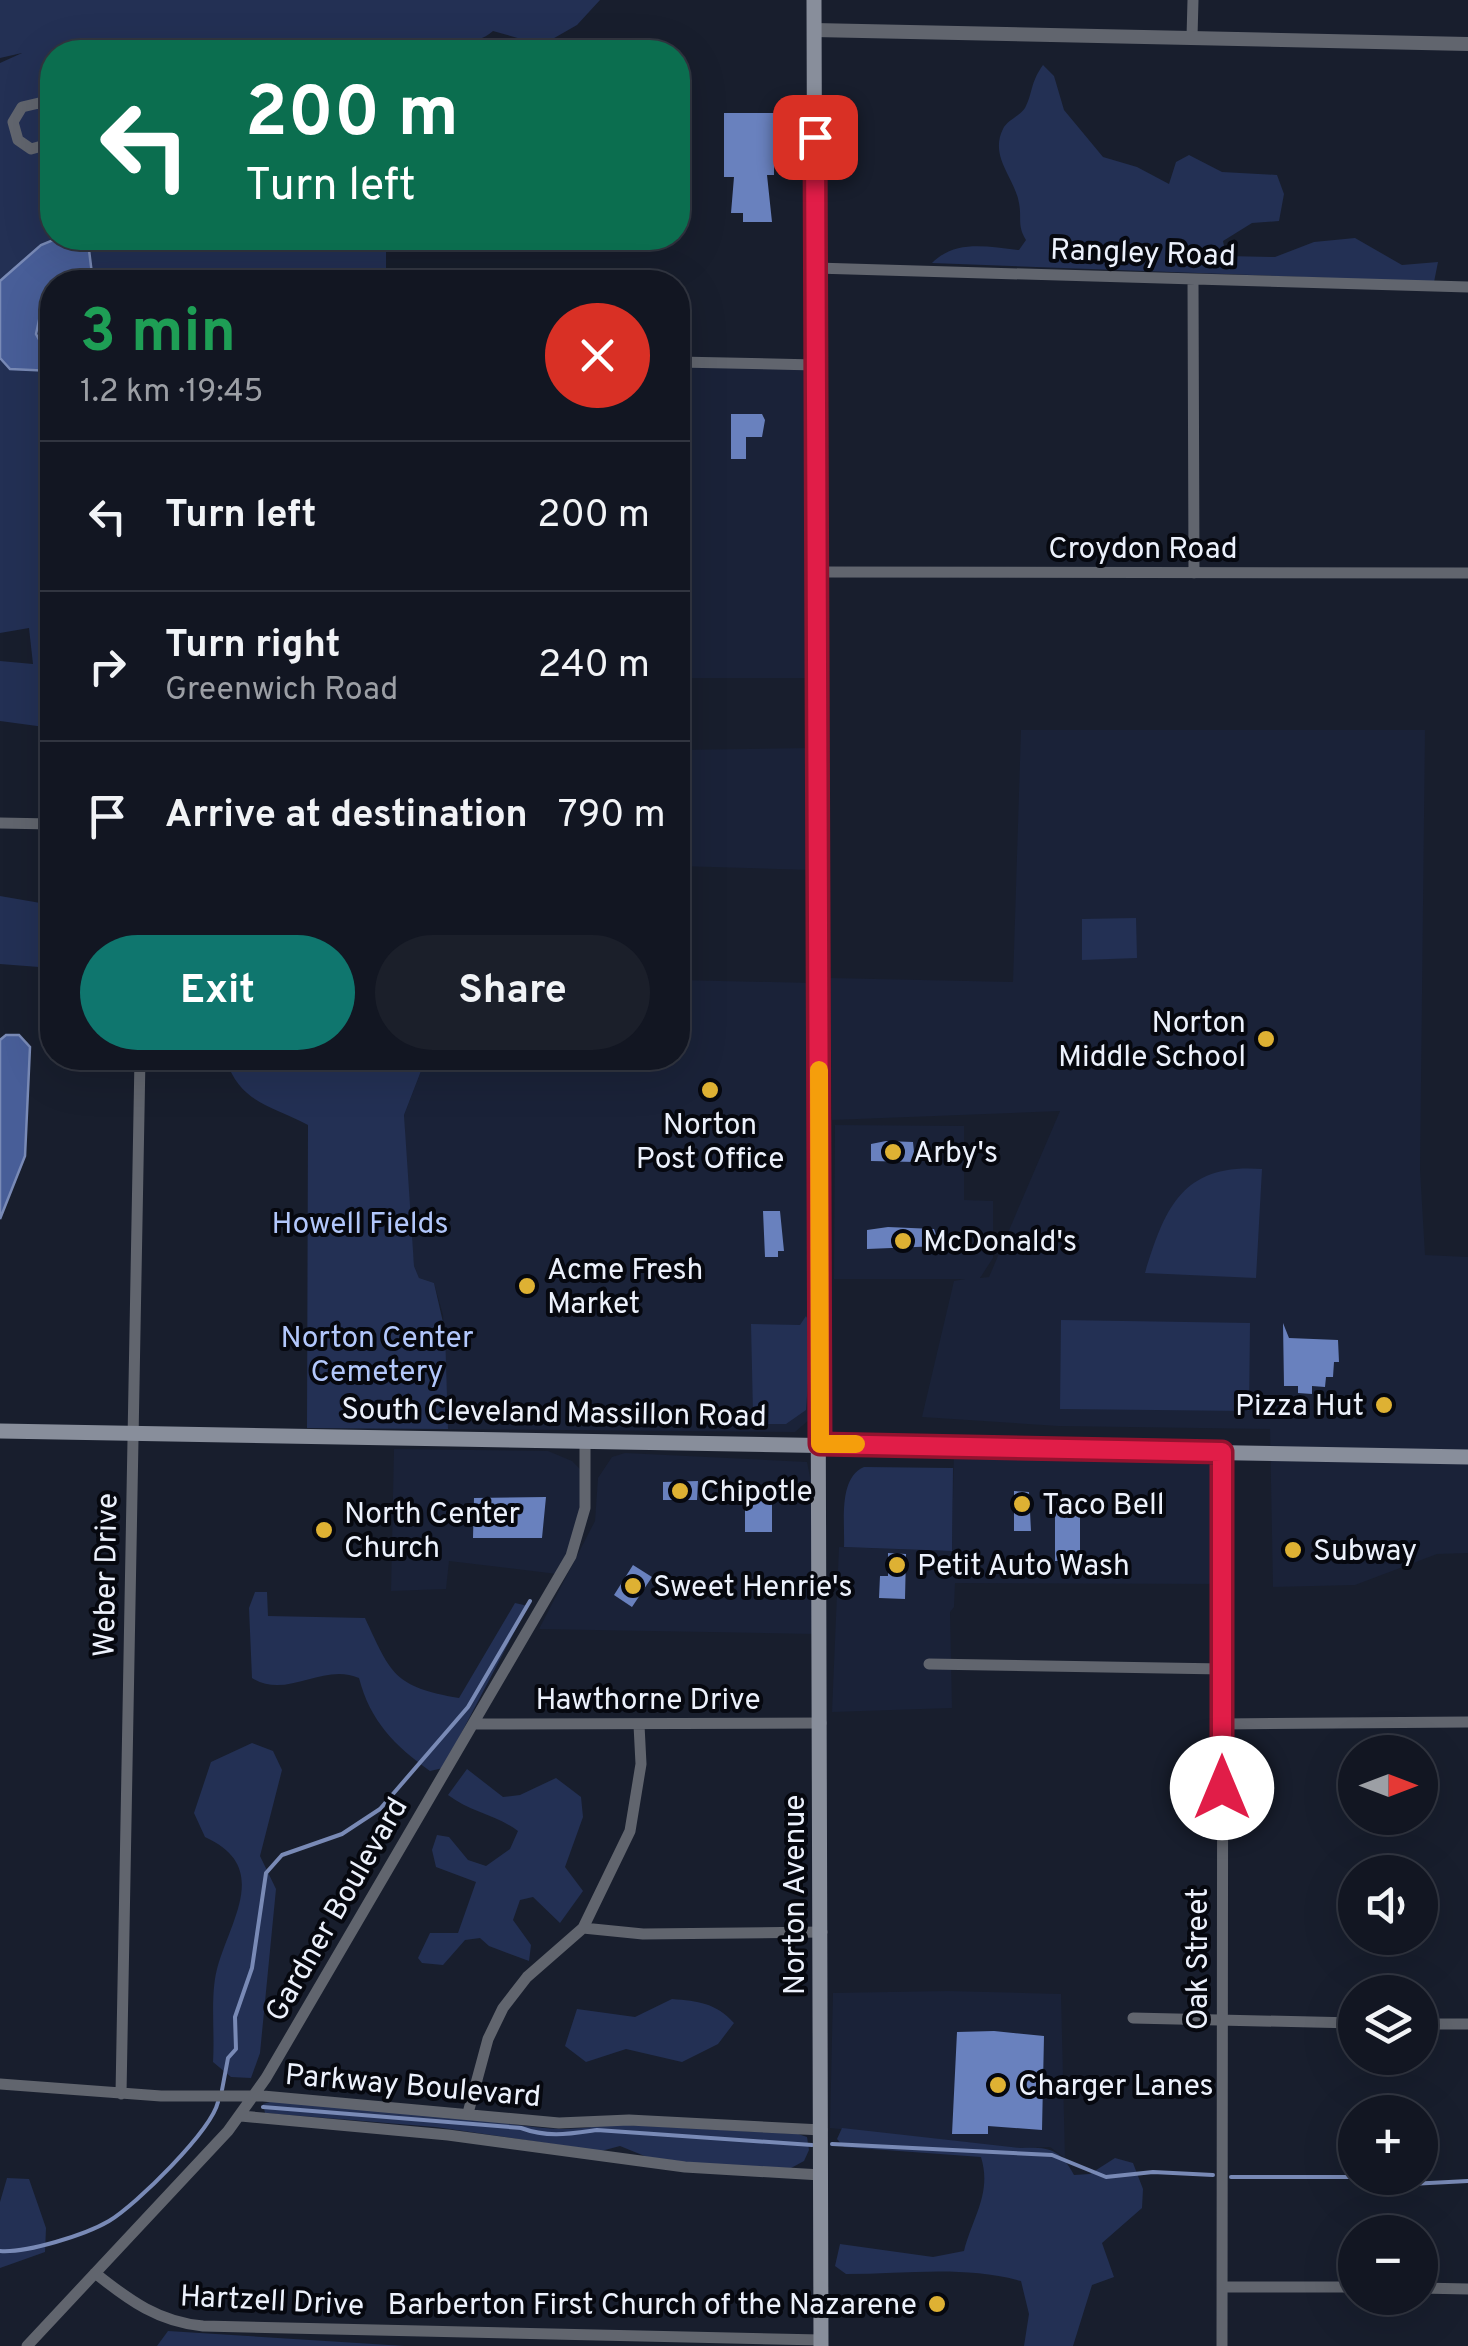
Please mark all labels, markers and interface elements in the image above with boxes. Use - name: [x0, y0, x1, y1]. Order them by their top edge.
- text: 200 m: [245, 72, 459, 161]
- icon: left: [80, 80, 210, 210]
- pin: [773, 95, 858, 180]
- icon: arrive: [788, 110, 843, 165]
- text: Turn left: [245, 159, 416, 216]
- street label: Rangley Road: [1049, 233, 1236, 276]
- text: 3 min: [80, 297, 236, 373]
- button: close: [545, 303, 650, 408]
- text: 1.2 km · 19:45: [80, 373, 263, 413]
- icon: left: [80, 489, 135, 544]
- text: Turn left: [165, 492, 317, 541]
- text: 200 m: [537, 492, 650, 541]
- street label: Croydon Road: [1048, 532, 1238, 569]
- text: Turn right: [165, 622, 340, 671]
- icon: right: [80, 639, 135, 694]
- text: 240 m: [538, 642, 650, 691]
- text: Greenwich Road: [165, 671, 398, 711]
- icon: arrive: [80, 789, 135, 844]
- text: Arrive at destination: [165, 792, 528, 841]
- text: 790 m: [558, 792, 666, 841]
- button: Exit: [80, 935, 355, 1050]
- button: Share: [375, 935, 650, 1050]
- place label: Norton Middle School: [1058, 1006, 1246, 1077]
- marker: Norton Middle School: [1255, 1028, 1277, 1050]
- marker: Norton Post Office: [699, 1079, 721, 1101]
- place label: Norton Post Office: [636, 1108, 784, 1179]
- place label: Arby's: [913, 1136, 998, 1173]
- marker: Arby's: [882, 1141, 904, 1163]
- park label: Howell Fields: [272, 1207, 448, 1244]
- place label: McDonald's: [923, 1225, 1077, 1262]
- marker: McDonald's: [892, 1230, 914, 1252]
- place label: Acme Fresh Market: [547, 1253, 704, 1324]
- marker: Acme Fresh Market: [516, 1275, 538, 1297]
- park label: Norton Center Cemetery: [280, 1321, 474, 1392]
- place label: Pizza Hut: [1235, 1389, 1364, 1426]
- street label: South Cleveland Massillon Road: [341, 1392, 767, 1437]
- marker: Pizza Hut: [1373, 1394, 1395, 1416]
- place label: Chipotle: [700, 1475, 813, 1512]
- marker: Chipotle: [669, 1480, 691, 1502]
- place label: Taco Bell: [1042, 1488, 1165, 1525]
- street label: Weber Drive: [88, 1493, 127, 1658]
- marker: Taco Bell: [1011, 1493, 1033, 1515]
- place label: North Center Church: [344, 1497, 521, 1568]
- marker: North Center Church: [313, 1519, 335, 1541]
- place label: Subway: [1313, 1534, 1417, 1571]
- marker: Subway: [1282, 1539, 1304, 1561]
- place label: Petit Auto Wash: [917, 1549, 1130, 1586]
- marker: Petit Auto Wash: [886, 1554, 908, 1576]
- place label: Sweet Henrie's: [653, 1570, 853, 1607]
- marker: Sweet Henrie's: [622, 1575, 644, 1597]
- street label: Hawthorne Drive: [535, 1683, 761, 1720]
- north arrow: [1338, 1735, 1438, 1835]
- map controls: [1338, 1735, 1438, 2315]
- position arrow: [1170, 1736, 1274, 1840]
- street label: Gardner Boulevard: [259, 1792, 417, 2029]
- street label: Norton Avenue: [778, 1795, 815, 1995]
- button: sound: [1338, 1855, 1438, 1955]
- street label: Oak Street: [1181, 1888, 1218, 2030]
- button: layers: [1338, 1975, 1438, 2075]
- street label: Parkway Boulevard: [283, 2058, 542, 2117]
- place label: Charger Lanes: [1018, 2069, 1214, 2106]
- marker: Charger Lanes: [987, 2074, 1009, 2096]
- button: +: [1338, 2095, 1438, 2195]
- button: −: [1338, 2215, 1438, 2315]
- street label: Hartzell Drive: [179, 2279, 365, 2326]
- place label: Barberton First Church of the Nazarene: [388, 2288, 917, 2325]
- marker: Barberton First Church of the Nazarene: [926, 2293, 948, 2315]

